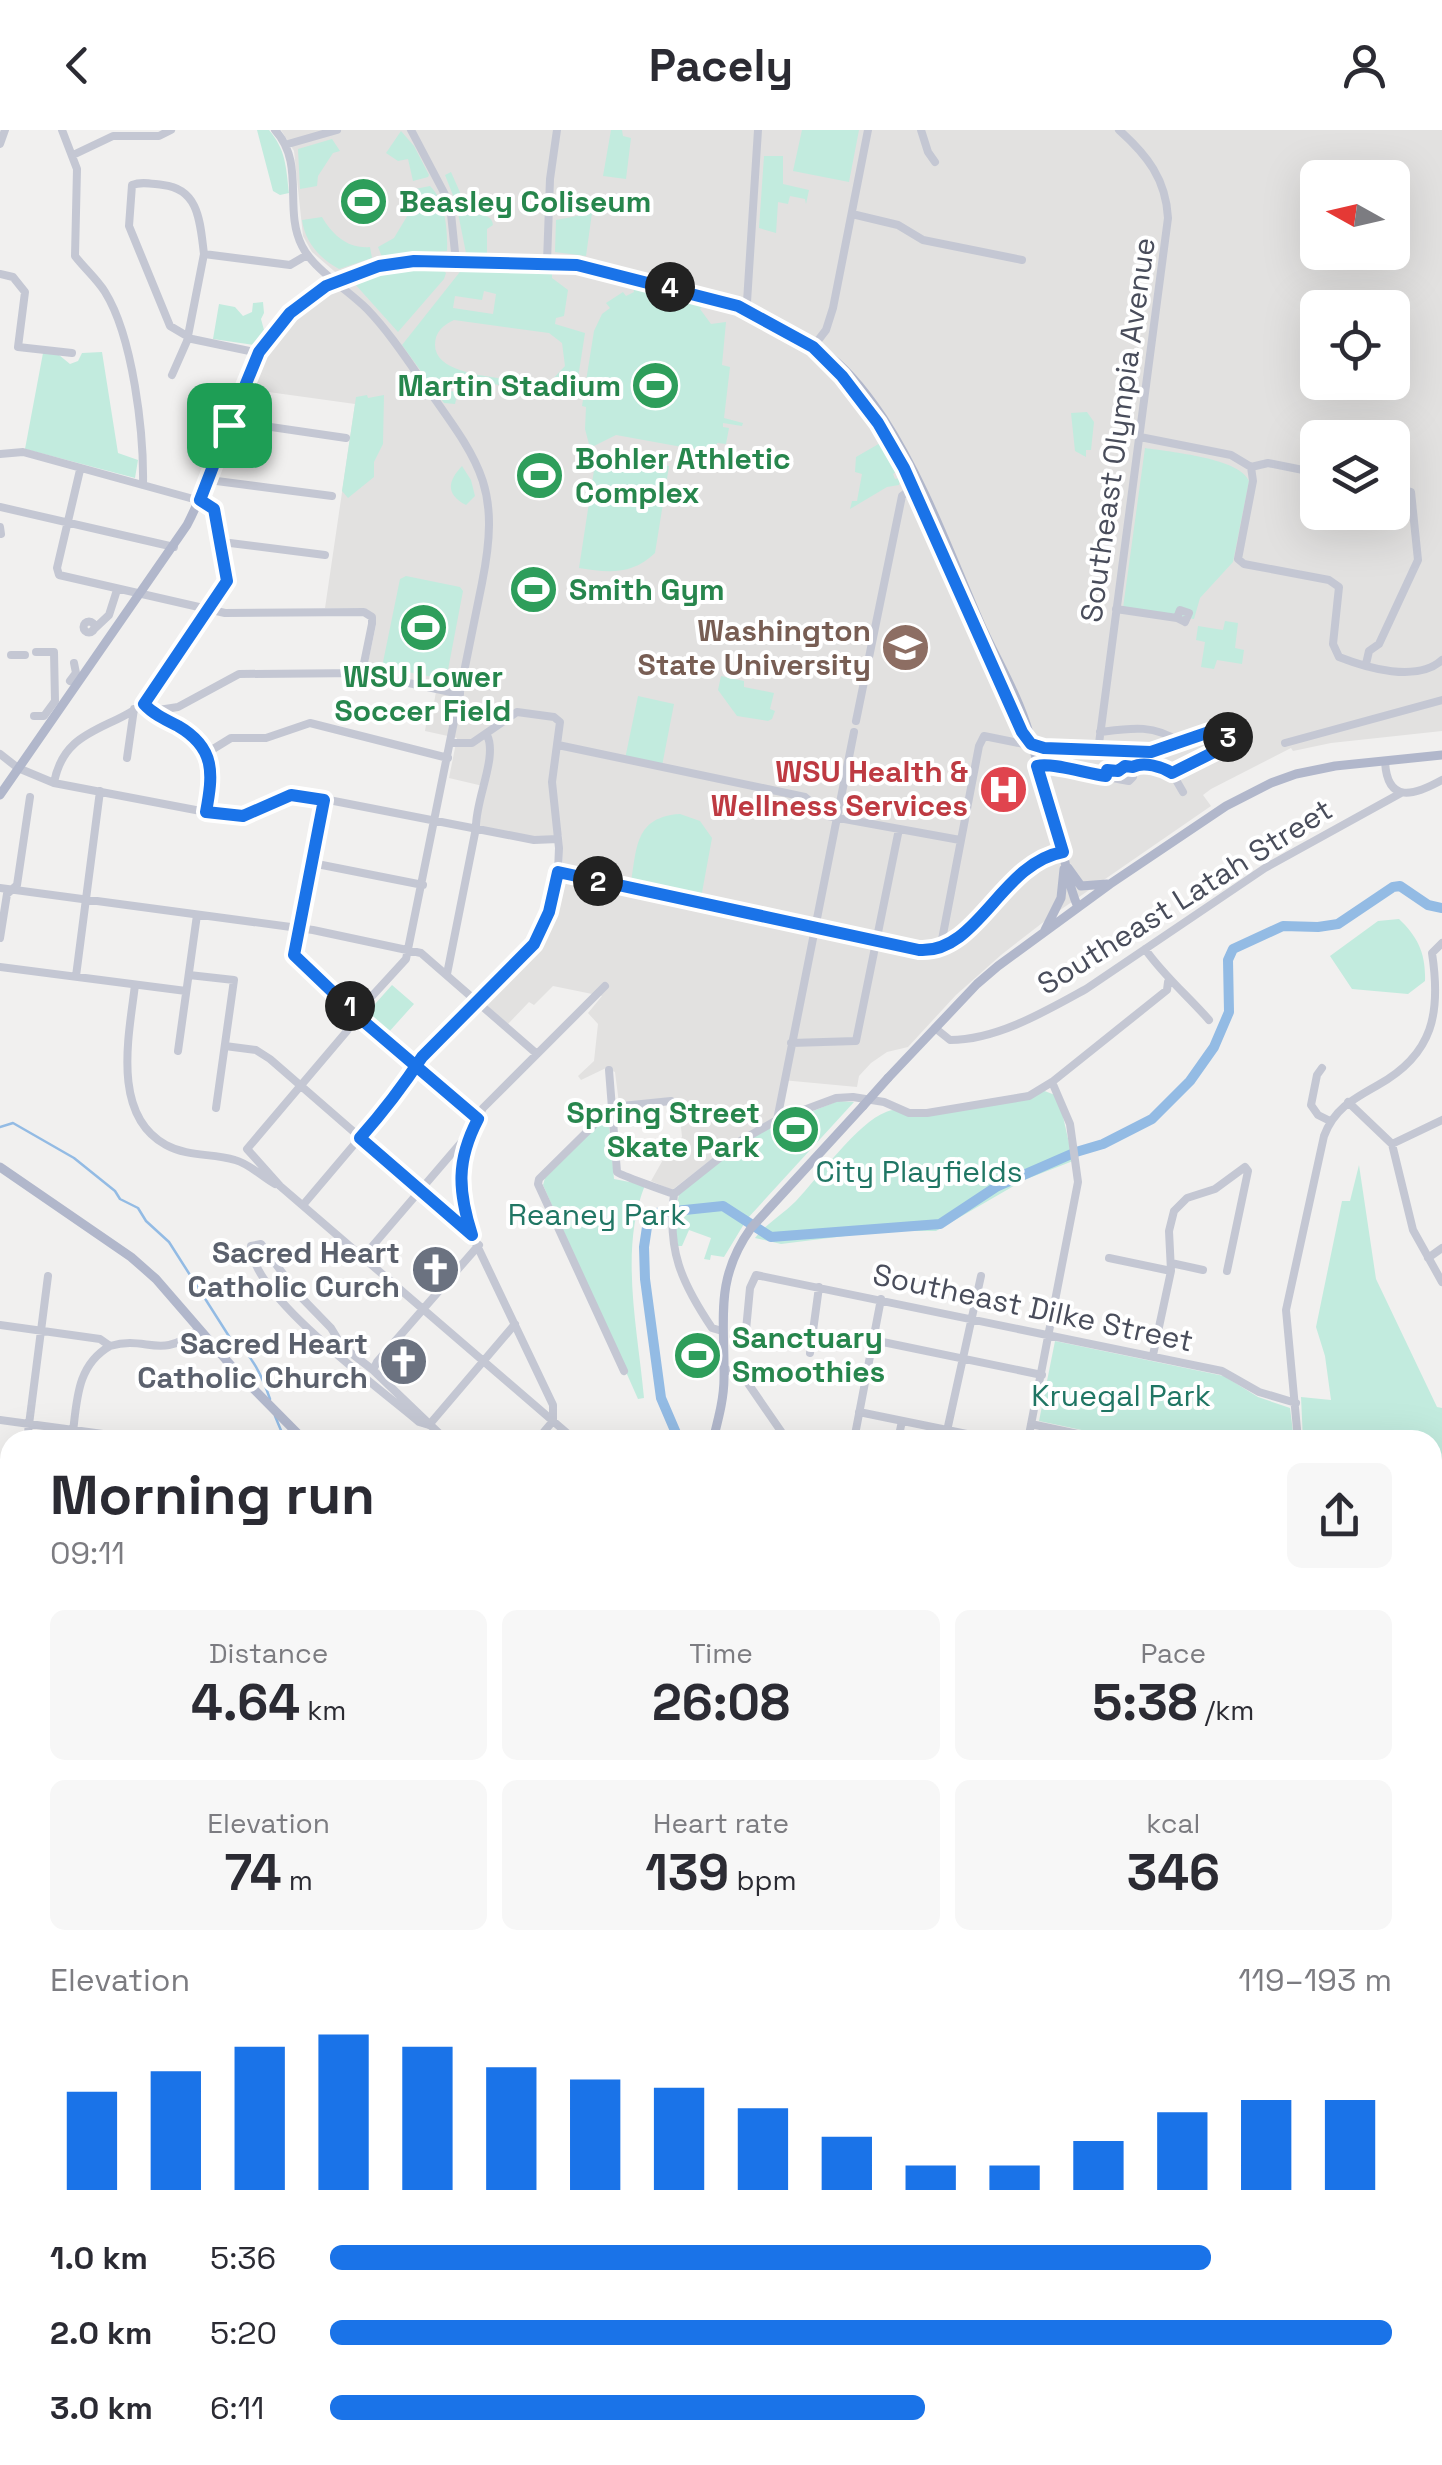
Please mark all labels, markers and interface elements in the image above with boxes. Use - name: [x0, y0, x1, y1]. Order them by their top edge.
- text: Pacely: [649, 37, 793, 94]
- icon: back: [50, 38, 105, 93]
- icon: person: [1337, 38, 1392, 93]
- north arrow: [1300, 160, 1410, 270]
- map controls: [1300, 160, 1410, 530]
- sports icon: Beasley Coliseum: [338, 176, 390, 228]
- place label: Beasley Coliseum: [399, 182, 651, 221]
- street label: Southeast Olympia Avenue: [1071, 235, 1164, 625]
- pin: 4: [645, 262, 695, 312]
- text: 4: [661, 269, 679, 305]
- button: locate: [1300, 290, 1410, 400]
- sports icon: Martin Stadium: [630, 360, 682, 412]
- place label: Martin Stadium: [397, 366, 621, 405]
- pin: [187, 383, 272, 468]
- icon: arrive: [202, 398, 257, 453]
- button: layers: [1300, 420, 1410, 530]
- place label: Bohler Athletic Complex: [575, 439, 791, 512]
- sports icon: Bohler Athletic Complex: [514, 450, 566, 502]
- sports icon: Smith Gym: [508, 564, 560, 616]
- place label: Smith Gym: [569, 570, 725, 609]
- sports icon: WSU Lower Soccer Field: [397, 602, 449, 654]
- place label: Washington State University: [637, 611, 871, 684]
- school or university icon: Washington State University: [880, 622, 932, 674]
- place label: WSU Lower Soccer Field: [335, 657, 511, 730]
- pin: 3: [1203, 712, 1253, 762]
- text: 3: [1219, 719, 1237, 755]
- place label: WSU Health & Wellness Services: [711, 752, 968, 825]
- hospital icon: WSU Health & Wellness Services: [977, 763, 1029, 815]
- street label: Southeast Latah Street: [1030, 790, 1340, 1003]
- pin: 2: [573, 856, 623, 906]
- text: 2: [590, 863, 606, 899]
- pin: 1: [325, 981, 375, 1031]
- text: 1: [344, 988, 356, 1024]
- place label: Spring Street Skate Park: [567, 1093, 760, 1166]
- sports icon: Spring Street Skate Park: [769, 1104, 821, 1156]
- park label: City Playfields: [815, 1152, 1023, 1191]
- park label: Reaney Park: [508, 1195, 686, 1234]
- place label: Sacred Heart Catholic Curch: [188, 1233, 400, 1306]
- church icon: Sacred Heart Catholic Curch: [409, 1244, 461, 1296]
- street label: Southeast Dilke Street: [869, 1255, 1197, 1361]
- place label: Sanctuary Smoothies: [732, 1318, 885, 1391]
- place label: Sacred Heart Catholic Church: [137, 1324, 368, 1397]
- sports icon: Sanctuary Smoothies: [671, 1329, 723, 1381]
- church icon: Sacred Heart Catholic Church: [377, 1335, 429, 1387]
- park label: Kruegal Park: [1031, 1376, 1211, 1415]
- text: Morning run: [50, 1460, 375, 1530]
- button: share: [1287, 1463, 1392, 1568]
- text: 09:11: [50, 1533, 125, 1573]
- text: Distance: [209, 1635, 328, 1671]
- text: Time: [689, 1635, 753, 1671]
- text: Pace: [1141, 1635, 1206, 1671]
- text: 4.64: [191, 1671, 300, 1735]
- text: 26:08: [652, 1671, 790, 1735]
- text: 5:38: [1092, 1671, 1198, 1735]
- text: km: [300, 1692, 346, 1728]
- text: /km: [1198, 1692, 1254, 1728]
- text: Elevation: [207, 1805, 330, 1841]
- text: Heart rate: [653, 1805, 789, 1841]
- text: kcal: [1146, 1805, 1200, 1841]
- text: 74: [224, 1841, 282, 1905]
- text: 139: [645, 1841, 729, 1905]
- text: 346: [1127, 1841, 1220, 1905]
- text: m: [282, 1862, 313, 1898]
- text: bpm: [729, 1862, 797, 1898]
- text: Elevation: [50, 1960, 190, 2000]
- text: 119–193 m: [1238, 1960, 1392, 2000]
- text: 1.0 km: [50, 2238, 148, 2278]
- text: 5:36: [210, 2238, 276, 2278]
- text: 2.0 km: [50, 2313, 152, 2353]
- text: 5:20: [210, 2313, 277, 2353]
- text: 3.0 km: [50, 2388, 153, 2428]
- text: 6:11: [210, 2388, 264, 2428]

